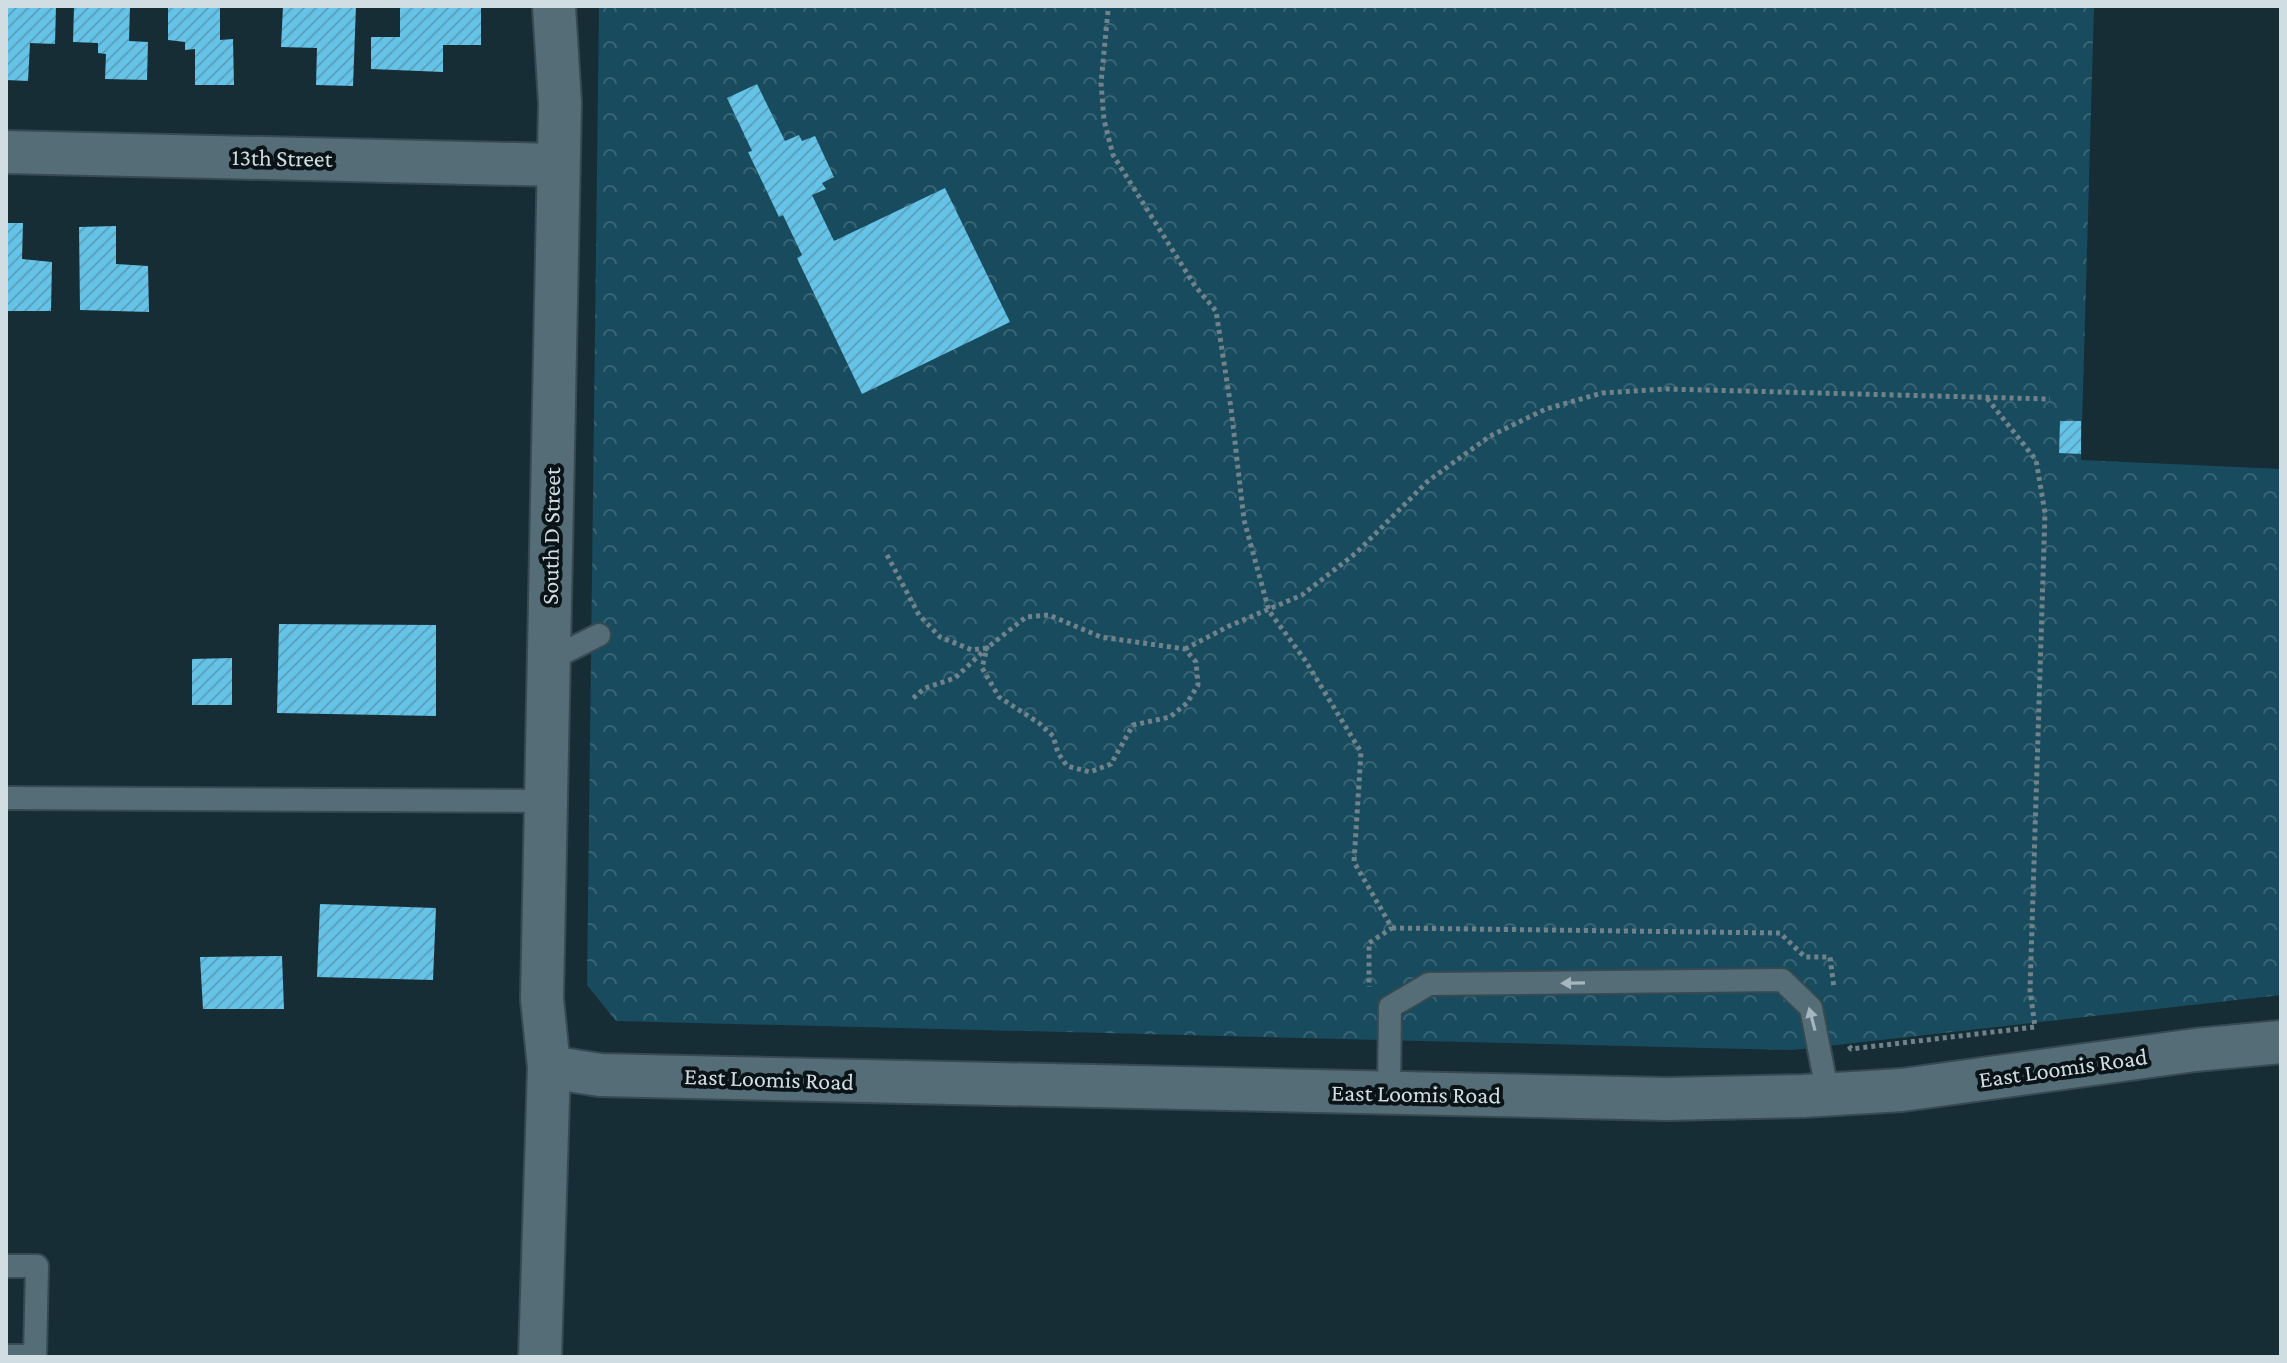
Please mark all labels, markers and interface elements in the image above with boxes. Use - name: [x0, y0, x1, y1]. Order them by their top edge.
- street label: 13th Street: [231, 143, 334, 172]
- street label: South D Street: [536, 466, 565, 605]
- one-way arrow: [1560, 977, 1585, 989]
- one-way arrow: [1806, 1006, 1818, 1031]
- street label: East Loomis Road: [1977, 1042, 2149, 1093]
- street label: East Loomis Road: [684, 1062, 855, 1095]
- street label: East Loomis Road: [1331, 1079, 1502, 1108]

